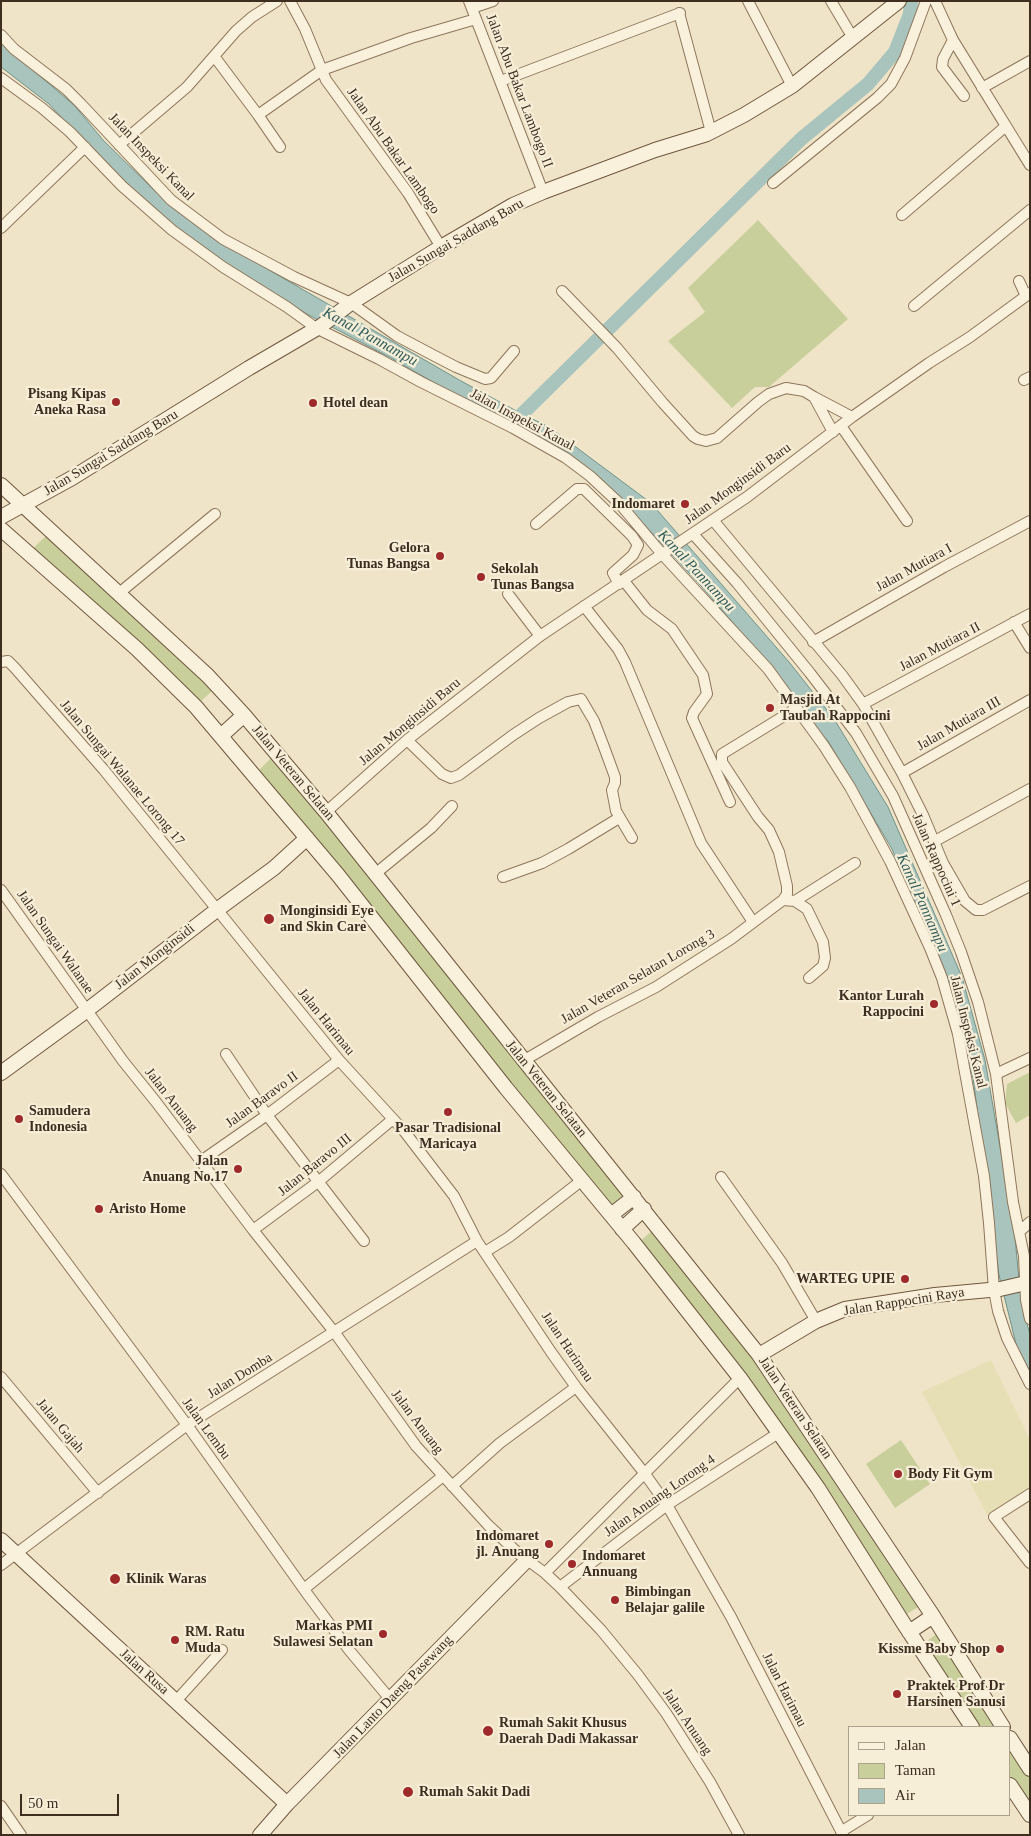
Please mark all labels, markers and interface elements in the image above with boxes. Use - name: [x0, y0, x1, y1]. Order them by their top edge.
- street label: Jalan Abu Bakar Lambogo II: [482, 12, 556, 170]
- street label: Jalan Abu Bakar Lambogo: [343, 85, 443, 217]
- street label: Jalan Inspeksi Kanal: [105, 109, 197, 205]
- street label: Jalan Sungai Saddang Baru: [385, 195, 527, 287]
- water label: Kanal Pannampu: [320, 304, 420, 370]
- street label: Jalan Inspeksi Kanal: [467, 385, 577, 455]
- place label: Pisang Kipas Aneka Rasa: [28, 386, 106, 418]
- place label: Hotel dean: [323, 395, 388, 411]
- marker: Pisang Kipas Aneka Rasa: [110, 396, 122, 408]
- marker: Hotel dean: [307, 397, 319, 409]
- street label: Jalan Sungai Saddang Baru: [41, 406, 181, 500]
- street label: Jalan Monginsidi Baru: [681, 440, 795, 528]
- place label: Indomaret: [611, 496, 675, 512]
- marker: Indomaret: [679, 498, 691, 510]
- water label: Kanal Pannampu: [653, 526, 739, 616]
- place label: Gelora Tunas Bangsa: [347, 540, 430, 572]
- street label: Jalan Mutiara I: [873, 540, 955, 596]
- marker: Gelora Tunas Bangsa: [434, 550, 446, 562]
- place label: Sekolah Tunas Bangsa: [491, 561, 574, 594]
- marker: Sekolah Tunas Bangsa: [475, 571, 487, 583]
- street label: Jalan Mutiara II: [897, 619, 983, 675]
- street label: Jalan Monginsidi Baru: [356, 675, 464, 769]
- place label: Masjid At Taubah Rappocini: [780, 692, 890, 724]
- street label: Jalan Mutiara III: [914, 693, 1004, 755]
- street label: Jalan Sungai Walanae Lorong 17: [56, 697, 188, 849]
- marker: Masjid At Taubah Rappocini: [764, 702, 776, 714]
- street label: Jalan Veteran Selatan: [248, 722, 338, 824]
- street label: Jalan Rappocini 1: [908, 811, 964, 909]
- water label: Kanal Pannampu: [892, 851, 952, 955]
- street label: Jalan Sungai Walanae: [13, 887, 97, 997]
- place label: Monginsidi Eye and Skin Care: [280, 903, 374, 936]
- marker: Monginsidi Eye and Skin Care: [262, 912, 276, 926]
- street label: Jalan Monginsidi: [112, 921, 198, 993]
- street label: Jalan Veteran Selatan Lorong 3: [558, 926, 718, 1028]
- street label: Jalan Inspeksi Kanal: [946, 974, 990, 1090]
- street label: Jalan Harimau: [294, 985, 358, 1059]
- place label: Kantor Lurah Rappocini: [839, 988, 924, 1020]
- marker: Kantor Lurah Rappocini: [928, 998, 940, 1010]
- street label: Jalan Veteran Selatan: [502, 1037, 590, 1141]
- street label: Jalan Anuang: [141, 1065, 201, 1135]
- street label: Jalan Baravo II: [222, 1068, 302, 1132]
- place label: Samudera Indonesia: [29, 1103, 90, 1136]
- marker: Pasar Tradisional Maricaya: [442, 1106, 454, 1118]
- marker: Samudera Indonesia: [13, 1113, 25, 1125]
- place label: Pasar Tradisional Maricaya: [395, 1120, 501, 1152]
- street label: Jalan Baravo III: [275, 1130, 355, 1200]
- place label: Jalan Anuang No.17: [142, 1153, 228, 1186]
- marker: Jalan Anuang No.17: [232, 1163, 244, 1175]
- place label: Aristo Home: [109, 1201, 186, 1217]
- marker: Aristo Home: [93, 1203, 105, 1215]
- place label: WARTEG UPIE: [796, 1271, 895, 1287]
- marker: WARTEG UPIE: [899, 1273, 911, 1285]
- street label: Jalan Rappocini Raya: [842, 1284, 966, 1320]
- street label: Jalan Harimau: [537, 1309, 597, 1385]
- street label: Jalan Domba: [204, 1349, 276, 1403]
- street label: Jalan Veteran Selatan: [755, 1354, 835, 1462]
- street label: Jalan Anuang: [387, 1386, 447, 1458]
- street label: Jalan Gajah: [32, 1395, 88, 1457]
- street label: Jalan Lembu: [178, 1395, 234, 1463]
- street label: Jalan Anuang Lorong 4: [601, 1451, 719, 1541]
- place label: Body Fit Gym: [908, 1466, 993, 1482]
- marker: Body Fit Gym: [892, 1468, 904, 1480]
- place label: Indomaret jl. Anuang: [475, 1528, 539, 1560]
- marker: Indomaret jl. Anuang: [543, 1538, 555, 1550]
- place label: Indomaret Annuang: [582, 1548, 646, 1580]
- marker: Indomaret Annuang: [566, 1558, 578, 1570]
- place label: Klinik Waras: [126, 1571, 207, 1587]
- marker: Klinik Waras: [108, 1572, 122, 1586]
- place label: Bimbingan Belajar galile: [625, 1584, 705, 1616]
- marker: Bimbingan Belajar galile: [609, 1594, 621, 1606]
- place label: Markas PMI Sulawesi Selatan: [273, 1618, 373, 1650]
- place label: RM. Ratu Muda: [185, 1624, 245, 1656]
- marker: Markas PMI Sulawesi Selatan: [377, 1628, 389, 1640]
- street label: Jalan Lanto Daeng Pasewang: [330, 1632, 456, 1762]
- marker: RM. Ratu Muda: [169, 1634, 181, 1646]
- place label: Kissme Baby Shop: [878, 1641, 990, 1657]
- marker: Kissme Baby Shop: [994, 1643, 1006, 1655]
- street label: Jalan Rusa: [116, 1646, 172, 1698]
- street label: Jalan Harimau: [758, 1650, 810, 1730]
- place label: Praktek Prof Dr Harsinen Sanusi: [907, 1678, 1005, 1710]
- street label: Jalan Anuang: [659, 1686, 715, 1758]
- marker: Praktek Prof Dr Harsinen Sanusi: [891, 1688, 903, 1700]
- place label: Rumah Sakit Khusus Daerah Dadi Makassar: [499, 1715, 638, 1748]
- marker: Rumah Sakit Khusus Daerah Dadi Makassar: [481, 1724, 495, 1738]
- legend: [848, 1726, 1011, 1816]
- text: Jalan: [895, 1737, 926, 1753]
- text: Taman: [895, 1762, 936, 1778]
- scale bar: [22, 1784, 121, 1816]
- place label: Rumah Sakit Dadi: [419, 1784, 530, 1800]
- marker: Rumah Sakit Dadi: [401, 1785, 415, 1799]
- text: Air: [895, 1787, 915, 1803]
- text: 50 m: [28, 1795, 58, 1811]

